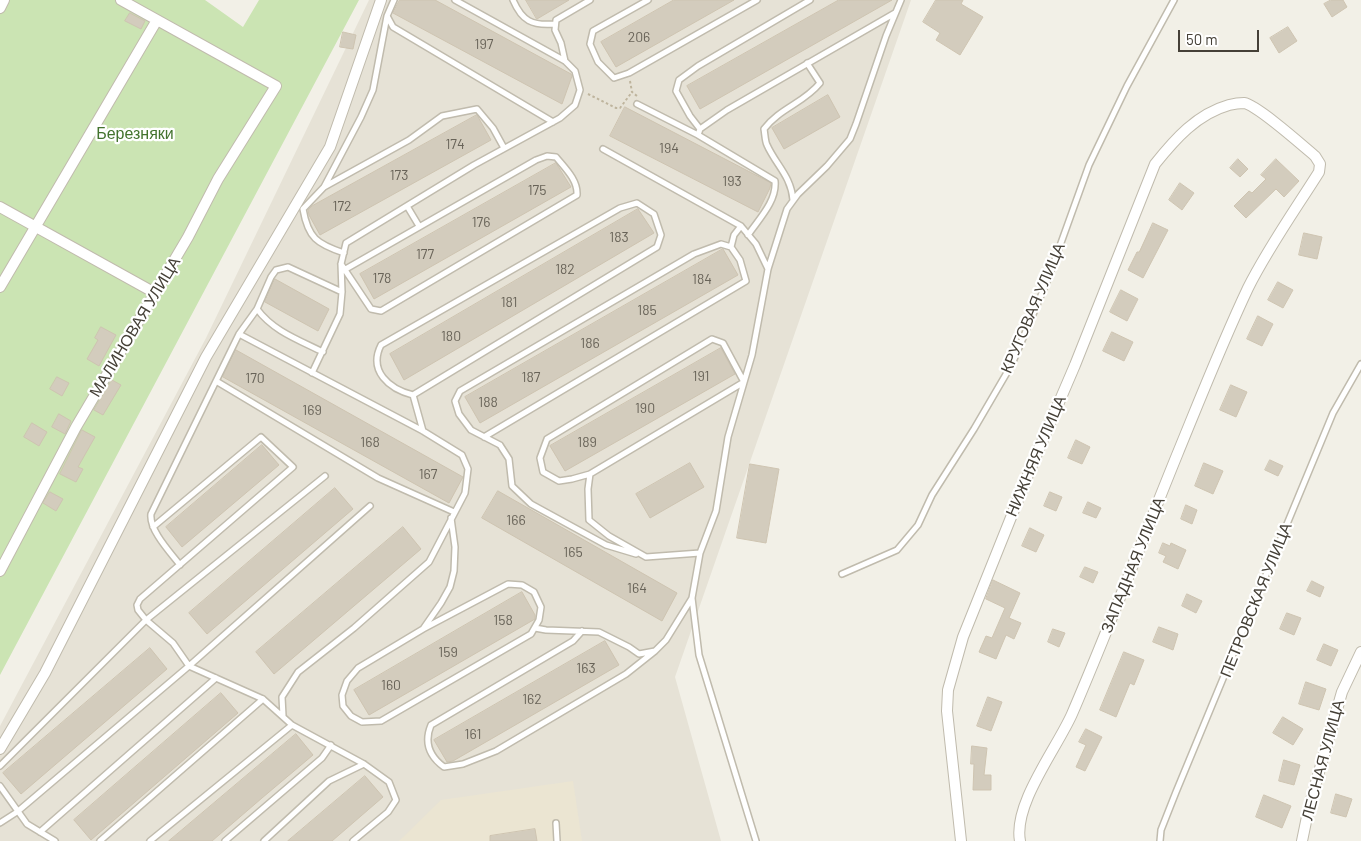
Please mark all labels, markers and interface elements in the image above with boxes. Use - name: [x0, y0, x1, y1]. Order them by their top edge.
- scale bar: [1181, 20, 1262, 52]
- house number: 206: [628, 29, 650, 45]
- text: 50 m: [1186, 30, 1218, 48]
- house number: 197: [475, 36, 493, 52]
- park label: Березняки: [96, 124, 174, 144]
- house number: 174: [445, 136, 465, 152]
- house number: 194: [659, 140, 679, 156]
- house number: 173: [390, 167, 408, 183]
- house number: 193: [722, 173, 742, 189]
- house number: 175: [528, 182, 546, 198]
- house number: 172: [332, 198, 352, 214]
- house number: 176: [472, 214, 490, 230]
- house number: 183: [609, 229, 629, 245]
- street label: КРУГОВАЯ УЛИЦА: [997, 240, 1069, 376]
- house number: 177: [416, 246, 434, 262]
- street label: МАЛИНОВАЯ УЛИЦА: [86, 253, 184, 401]
- house number: 182: [555, 261, 575, 277]
- house number: 178: [373, 270, 391, 286]
- house number: 184: [692, 271, 712, 287]
- house number: 181: [501, 294, 517, 310]
- house number: 185: [637, 302, 657, 318]
- house number: 180: [441, 328, 461, 344]
- house number: 186: [580, 335, 600, 351]
- house number: 191: [693, 368, 709, 384]
- house number: 187: [522, 369, 540, 385]
- house number: 170: [245, 370, 265, 386]
- street label: НИЖНЯЯ УЛИЦА: [1002, 392, 1070, 520]
- house number: 188: [478, 394, 498, 410]
- house number: 190: [635, 400, 655, 416]
- house number: 169: [302, 402, 322, 418]
- house number: 168: [360, 434, 380, 450]
- house number: 189: [577, 434, 597, 450]
- house number: 167: [419, 466, 437, 482]
- street label: ЗАПАДНАЯ УЛИЦА: [1097, 494, 1169, 636]
- house number: 166: [506, 512, 526, 528]
- street label: ПЕТРОВСКАЯ УЛИЦА: [1216, 520, 1296, 680]
- house number: 165: [563, 544, 583, 560]
- house number: 164: [627, 580, 647, 596]
- house number: 158: [493, 612, 513, 628]
- house number: 159: [438, 644, 458, 660]
- house number: 163: [576, 660, 596, 676]
- house number: 160: [381, 677, 401, 693]
- house number: 162: [522, 691, 542, 707]
- street label: ЛЕСНАЯ УЛИЦА: [1298, 698, 1348, 822]
- house number: 161: [465, 726, 481, 742]

